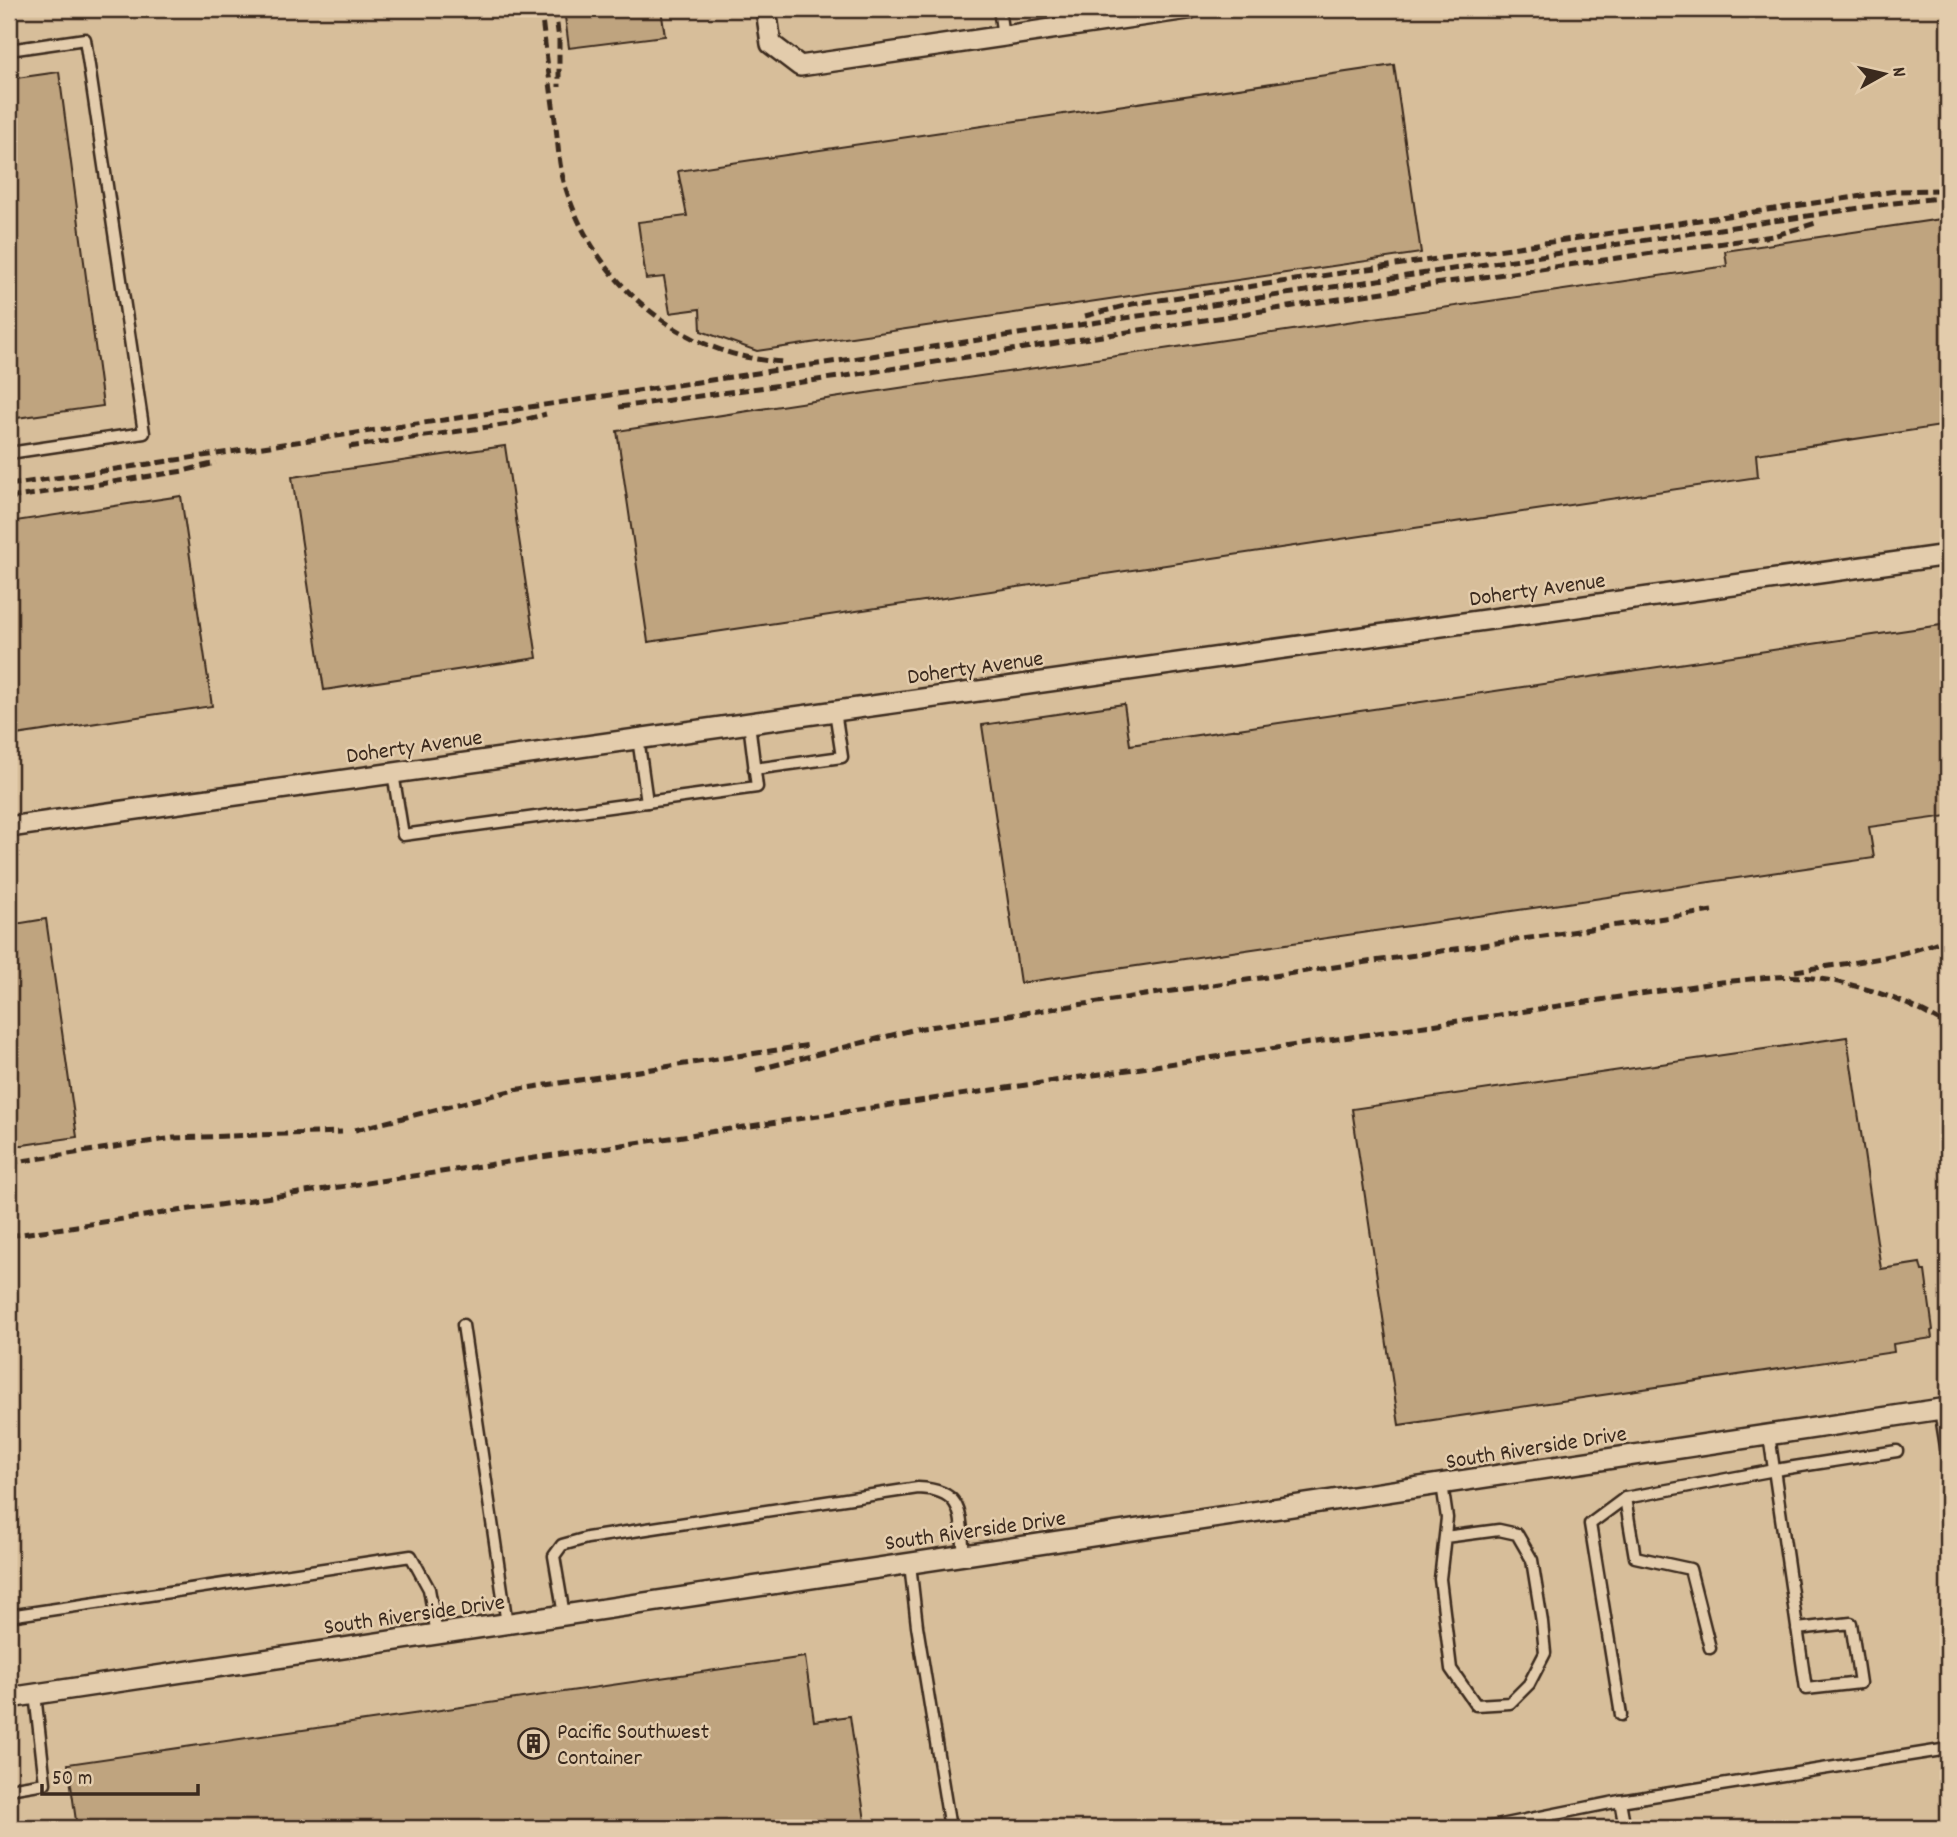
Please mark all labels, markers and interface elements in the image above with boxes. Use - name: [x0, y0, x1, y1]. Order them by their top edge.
- north arrow: [1848, 38, 1918, 108]
- text: N: [1883, 66, 1911, 79]
- street label: Doherty Avenue: [1467, 566, 1608, 617]
- street label: Doherty Avenue: [905, 644, 1046, 695]
- street label: Doherty Avenue: [344, 723, 485, 774]
- street label: South Riverside Drive: [1444, 1419, 1629, 1480]
- street label: South Riverside Drive: [883, 1503, 1068, 1562]
- street label: South Riverside Drive: [322, 1587, 507, 1646]
- place label: Pacific Southwest Container: [557, 1717, 709, 1776]
- building icon: Pacific Southwest Container: [517, 1726, 551, 1760]
- scale bar: [42, 1753, 198, 1797]
- text: 50 m: [52, 1765, 92, 1795]

